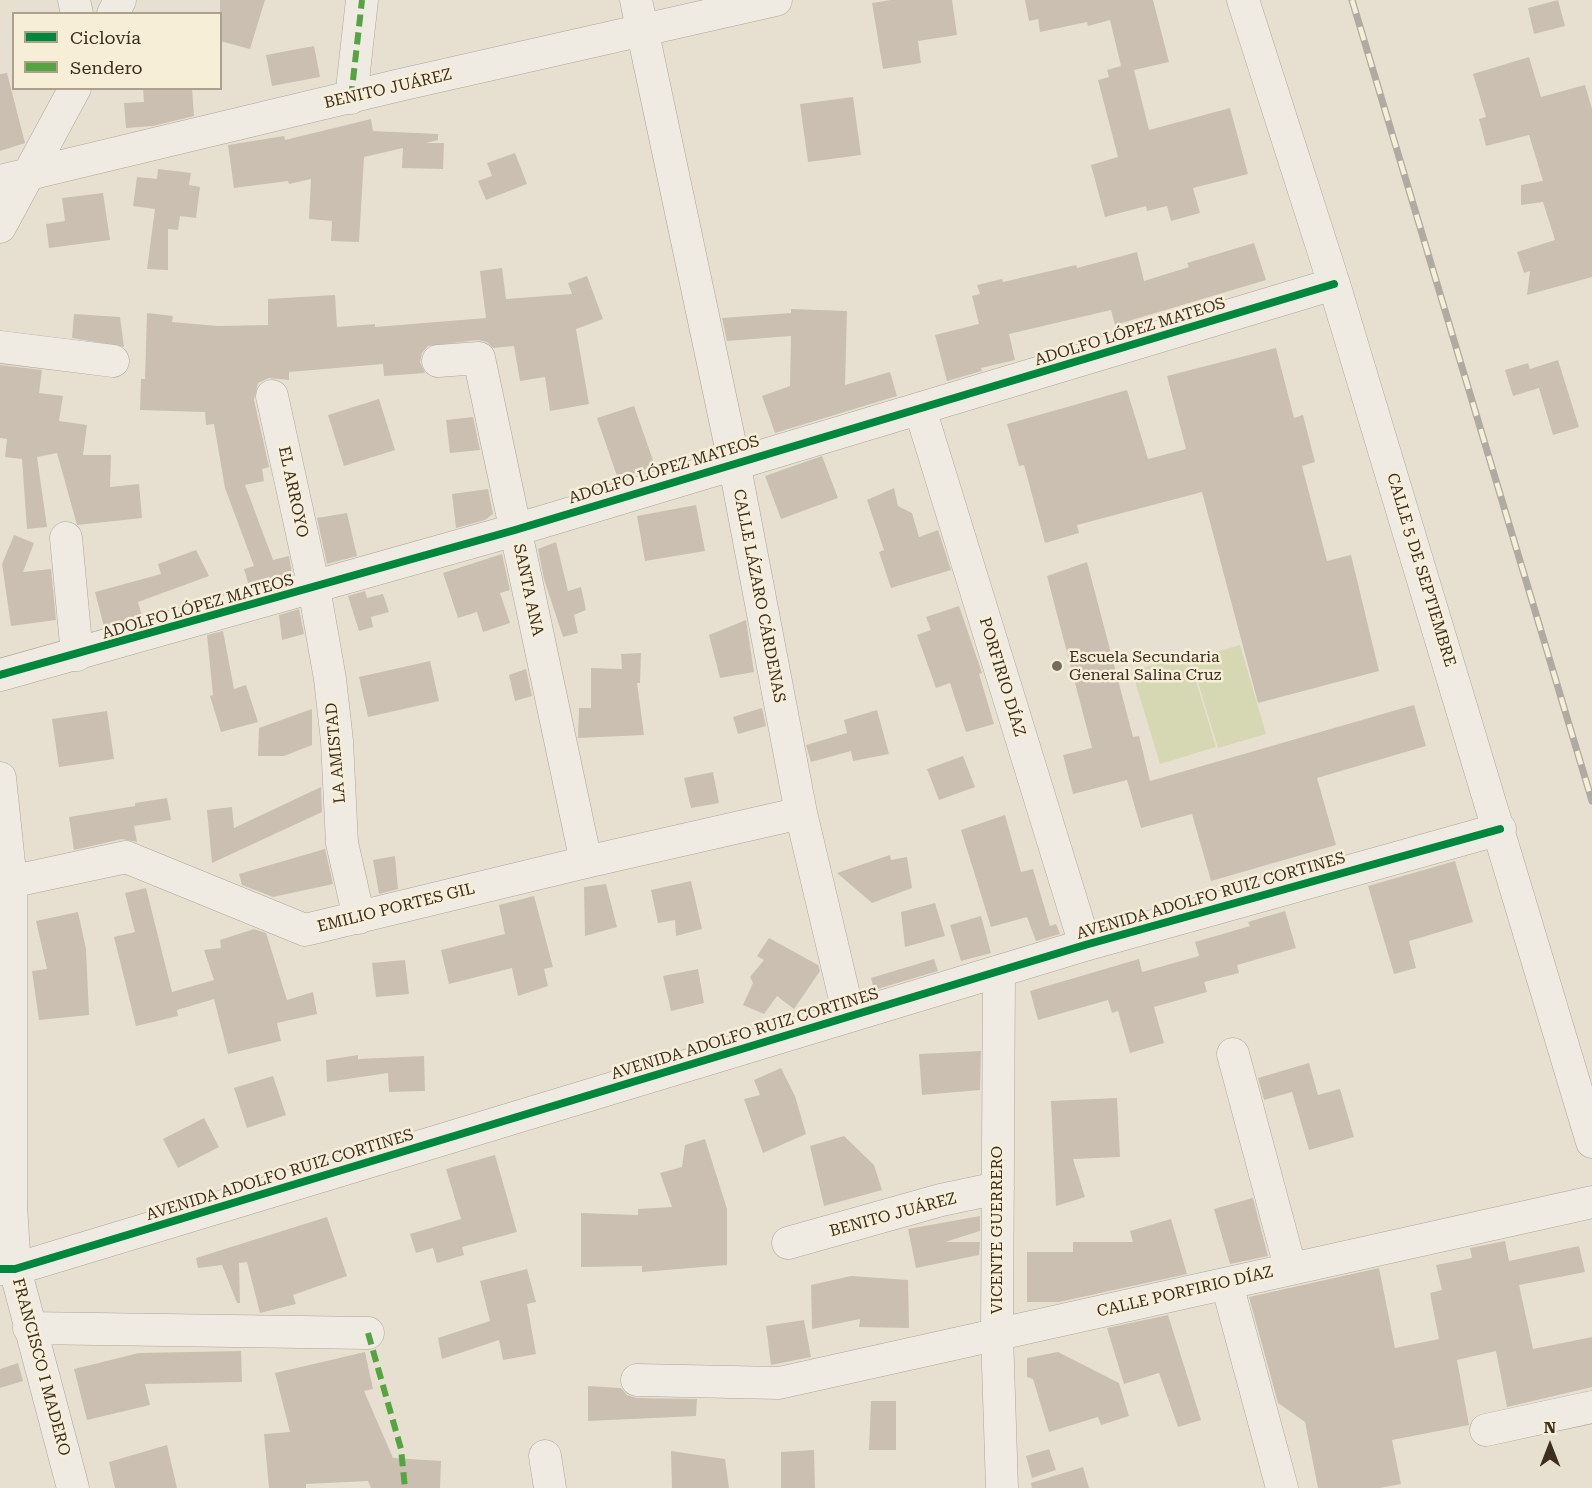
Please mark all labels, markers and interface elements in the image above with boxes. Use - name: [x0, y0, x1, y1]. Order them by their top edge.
- legend: [12, 12, 222, 90]
- text: Ciclovía: [70, 27, 141, 48]
- text: Sendero: [70, 57, 143, 78]
- street label: BENITO JUÁREZ: [322, 65, 454, 113]
- street label: ADOLFO LÓPEZ MATEOS: [1032, 294, 1228, 370]
- street label: ADOLFO LÓPEZ MATEOS: [566, 432, 762, 508]
- street label: EL ARROYO: [274, 445, 312, 539]
- street label: CALLE 5 DE SEPTIEMBRE: [1382, 471, 1460, 669]
- street label: CALLE LÁZARO CÁRDENAS: [729, 487, 789, 705]
- street label: SANTA ANA: [509, 542, 547, 638]
- street label: ADOLFO LÓPEZ MATEOS: [100, 570, 296, 644]
- street label: PORFIRIO DÍAZ: [975, 615, 1029, 739]
- place label: Escuela Secundaria General Salina Cruz: [1069, 647, 1221, 685]
- marker: Escuela Secundaria General Salina Cruz: [1050, 659, 1064, 673]
- street label: LA AMISTAD: [322, 702, 350, 804]
- street label: AVENIDA ADOLFO RUIZ CORTINES: [1074, 848, 1348, 944]
- street label: EMILIO PORTES GIL: [315, 879, 477, 937]
- street label: AVENIDA ADOLFO RUIZ CORTINES: [609, 984, 881, 1084]
- street label: AVENIDA ADOLFO RUIZ CORTINES: [144, 1125, 416, 1225]
- street label: VICENTE GUERRERO: [987, 1146, 1007, 1314]
- street label: BENITO JUÁREZ: [827, 1189, 959, 1241]
- street label: CALLE PORFIRIO DÍAZ: [1095, 1262, 1275, 1322]
- street label: FRANCISCO I MADERO: [8, 1276, 74, 1458]
- north arrow: [1520, 1416, 1580, 1476]
- text: N: [1544, 1418, 1556, 1437]

